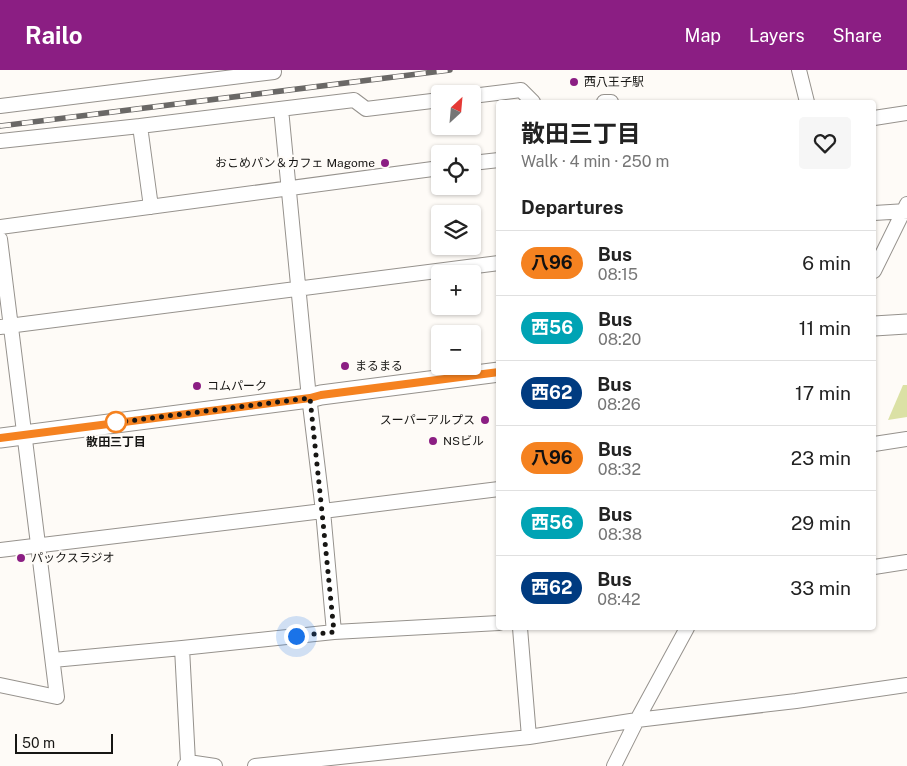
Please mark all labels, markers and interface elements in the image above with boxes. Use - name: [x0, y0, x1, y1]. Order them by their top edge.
- text: Railo: [25, 21, 83, 49]
- text: Map: [685, 25, 721, 46]
- text: Layers: [749, 25, 805, 46]
- text: Share: [833, 25, 882, 46]
- place label: 西八王子駅: [584, 75, 644, 89]
- marker: 西八王子駅: [568, 76, 580, 88]
- north arrow: [431, 85, 481, 135]
- map controls: [431, 85, 481, 375]
- button: heart: [799, 117, 851, 169]
- text: 散田三丁目: [521, 119, 641, 147]
- button: locate: [431, 145, 481, 195]
- text: Walk · 4 min · 250 m: [521, 152, 669, 171]
- place label: おこめパン＆カフェ Magome: [215, 156, 375, 170]
- marker: おこめパン＆カフェ Magome: [379, 157, 391, 169]
- text: Departures: [521, 196, 624, 218]
- button: layers: [431, 205, 481, 255]
- text: Bus: [598, 243, 632, 265]
- text: 八96: [531, 252, 573, 273]
- text: 6 min: [802, 252, 851, 274]
- button: +: [431, 265, 481, 315]
- text: 08:15: [598, 265, 638, 284]
- text: Bus: [598, 308, 632, 330]
- text: 西56: [531, 317, 573, 338]
- text: 11 min: [799, 317, 851, 339]
- button: −: [431, 325, 481, 375]
- text: 08:20: [598, 330, 641, 349]
- place label: まるまる: [355, 359, 403, 373]
- marker: まるまる: [339, 360, 351, 372]
- text: Bus: [597, 373, 632, 395]
- place label: コムパーク: [207, 379, 267, 393]
- marker: コムパーク: [191, 380, 203, 392]
- text: 西62: [531, 382, 572, 403]
- text: 17 min: [795, 382, 851, 404]
- text: 08:26: [597, 395, 641, 414]
- marker: 散田三丁目: [105, 411, 127, 433]
- place label: スーパーアルプス: [380, 413, 475, 427]
- marker: スーパーアルプス: [479, 414, 491, 426]
- place label: NSビル: [443, 434, 484, 448]
- place label: 散田三丁目: [86, 435, 146, 449]
- marker: NSビル: [427, 435, 439, 447]
- text: Bus: [598, 438, 632, 460]
- text: 八96: [531, 447, 573, 468]
- text: 23 min: [791, 447, 851, 469]
- text: 08:32: [598, 460, 641, 479]
- text: Bus: [598, 503, 632, 525]
- text: 西56: [531, 512, 573, 533]
- text: 29 min: [791, 512, 851, 534]
- text: 08:38: [598, 525, 642, 544]
- place label: パックスラジオ: [31, 551, 114, 565]
- marker: パックスラジオ: [15, 552, 27, 564]
- text: Bus: [597, 568, 632, 590]
- text: 西62: [531, 577, 572, 598]
- text: 33 min: [790, 577, 851, 599]
- text: 08:42: [597, 590, 640, 609]
- your location: [284, 624, 309, 649]
- scale bar: [15, 731, 112, 754]
- text: 50 m: [22, 735, 55, 751]

